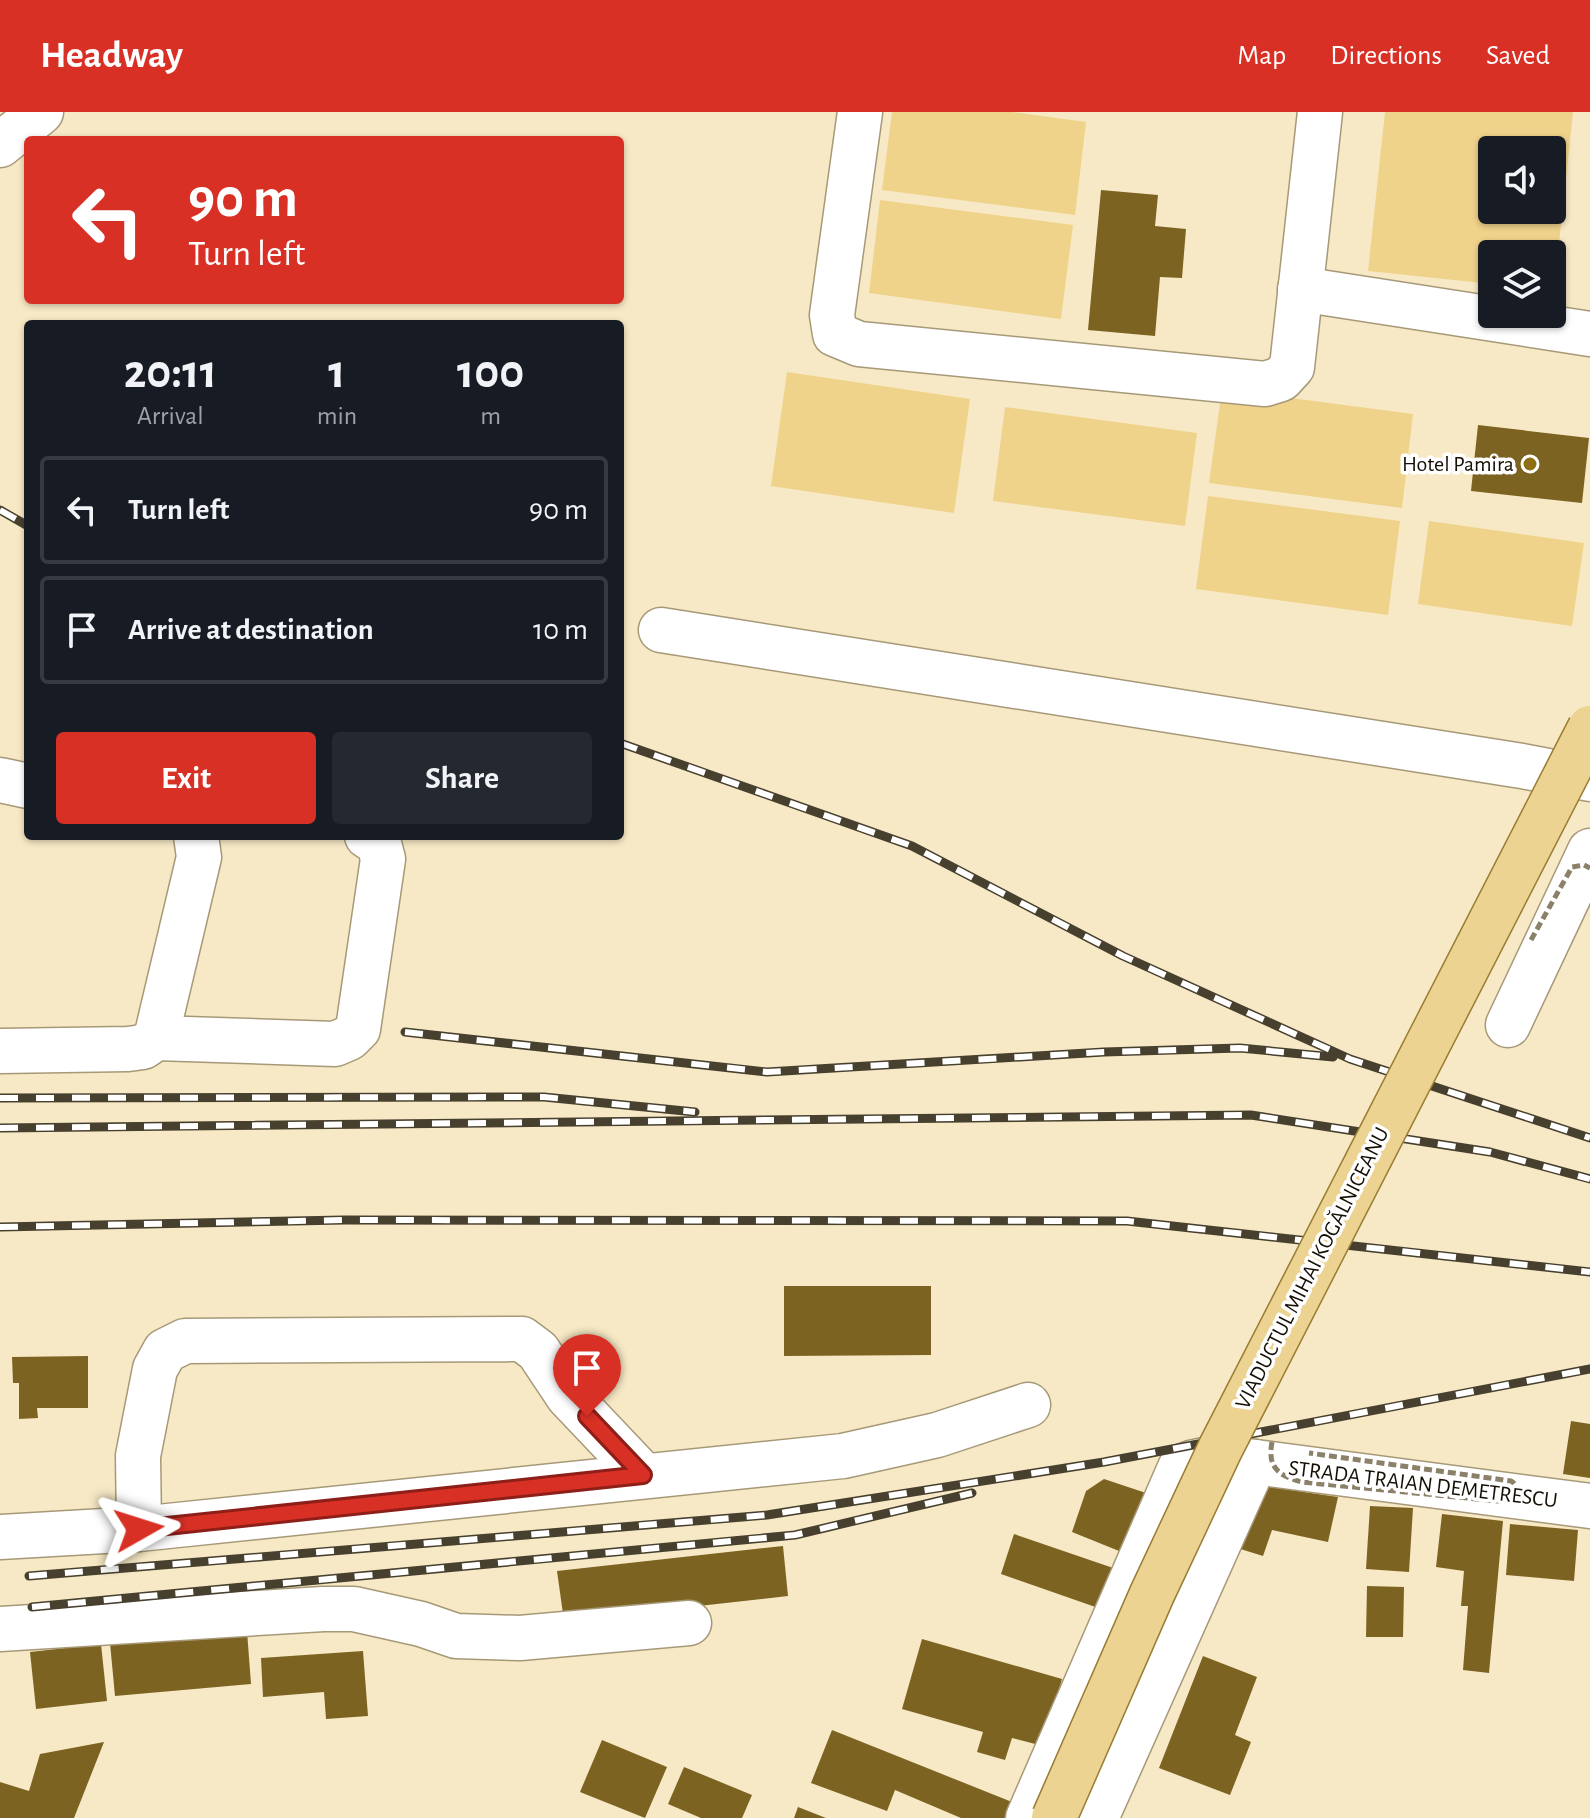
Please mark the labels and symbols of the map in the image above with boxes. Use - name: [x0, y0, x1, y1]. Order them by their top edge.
- place label: Hotel Pamira: [1402, 453, 1514, 475]
- marker: Hotel Pamira: [1521, 455, 1539, 473]
- street label: VIADUCTUL MIHAI KOGĂLNICEANU: [1231, 1124, 1393, 1412]
- pin: [553, 1334, 621, 1416]
- street label: STRADA TRAIAN DEMETRESCU: [1287, 1457, 1559, 1511]
- position arrow: [97, 1487, 181, 1571]

